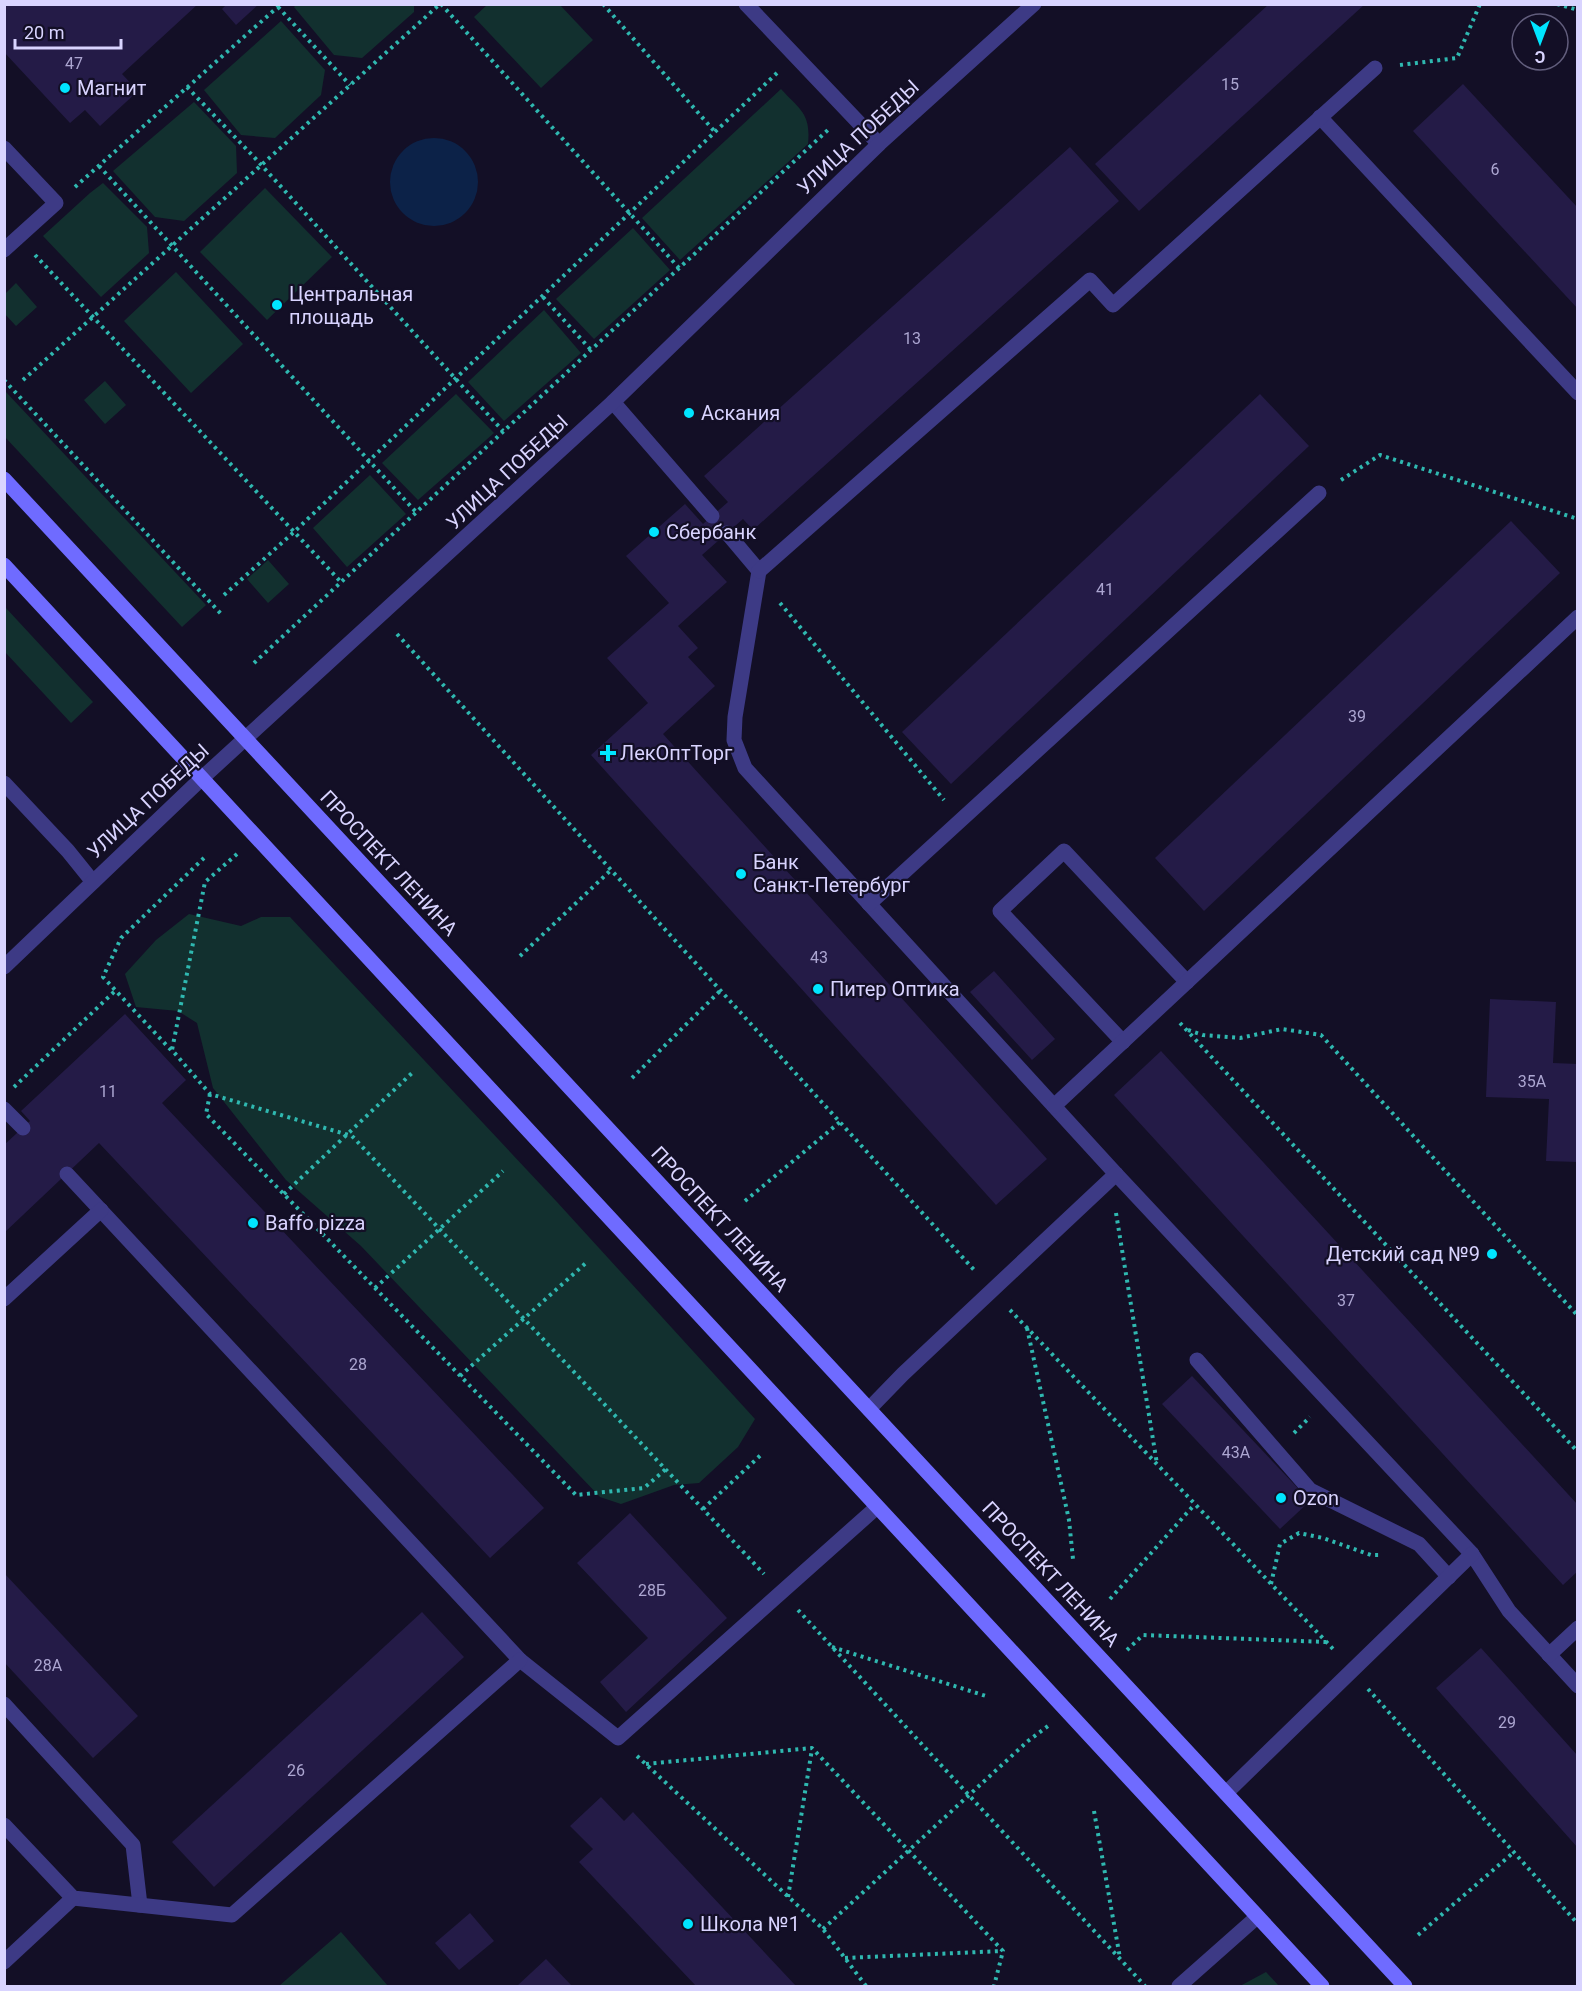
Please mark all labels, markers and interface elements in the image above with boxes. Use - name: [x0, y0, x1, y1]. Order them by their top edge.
- scale bar: [15, 12, 122, 50]
- north arrow: [1510, 12, 1570, 72]
- text: 20 m: [24, 22, 64, 43]
- text: С: [1535, 47, 1545, 66]
- house number: 47: [65, 54, 83, 73]
- street label: УЛИЦА ПОБЕДЫ: [792, 74, 924, 200]
- house number: 15: [1221, 75, 1239, 94]
- place label: Магнит: [77, 76, 147, 100]
- marker: Магнит: [58, 81, 72, 95]
- house number: 6: [1491, 160, 1500, 179]
- place label: Центральная площадь: [289, 282, 413, 329]
- marker: Центральная площадь: [270, 298, 284, 312]
- house number: 13: [903, 329, 921, 348]
- place label: Аскания: [701, 401, 780, 425]
- marker: Аскания: [682, 406, 696, 420]
- street label: УЛИЦА ПОБЕДЫ: [441, 409, 573, 535]
- place label: Сбербанк: [666, 520, 756, 544]
- marker: Сбербанк: [647, 525, 661, 539]
- house number: 41: [1096, 580, 1114, 599]
- house number: 39: [1348, 707, 1366, 726]
- street label: УЛИЦА ПОБЕДЫ: [82, 738, 214, 864]
- place label: ЛекОптТорг: [620, 741, 733, 765]
- marker: ЛекОптТорг: [601, 746, 615, 760]
- street label: ПРОСПЕКТ ЛЕНИНА: [315, 785, 463, 941]
- place label: Банк Санкт-Петербург: [753, 850, 911, 897]
- marker: Банк Санкт-Петербург: [734, 867, 748, 881]
- house number: 43: [810, 948, 828, 967]
- place label: Питер Оптика: [830, 977, 960, 1001]
- marker: Питер Оптика: [811, 982, 825, 996]
- house number: 35А: [1518, 1072, 1547, 1091]
- house number: 11: [99, 1082, 117, 1101]
- street label: ПРОСПЕКТ ЛЕНИНА: [646, 1141, 794, 1297]
- place label: Baffo pizza: [265, 1211, 365, 1235]
- marker: Baffo pizza: [246, 1216, 260, 1230]
- place label: Детский сад №9: [1326, 1242, 1480, 1266]
- marker: Детский сад №9: [1485, 1247, 1499, 1261]
- house number: 37: [1337, 1291, 1355, 1310]
- house number: 28: [349, 1355, 367, 1374]
- house number: 43А: [1222, 1443, 1251, 1462]
- place label: Ozon: [1293, 1486, 1339, 1510]
- marker: Ozon: [1274, 1491, 1288, 1505]
- street label: ПРОСПЕКТ ЛЕНИНА: [977, 1496, 1125, 1652]
- house number: 28Б: [638, 1581, 666, 1600]
- house number: 28А: [34, 1656, 63, 1675]
- house number: 29: [1498, 1713, 1516, 1732]
- house number: 26: [287, 1761, 305, 1780]
- place label: Школа №1: [700, 1912, 800, 1936]
- marker: Школа №1: [681, 1917, 695, 1931]

